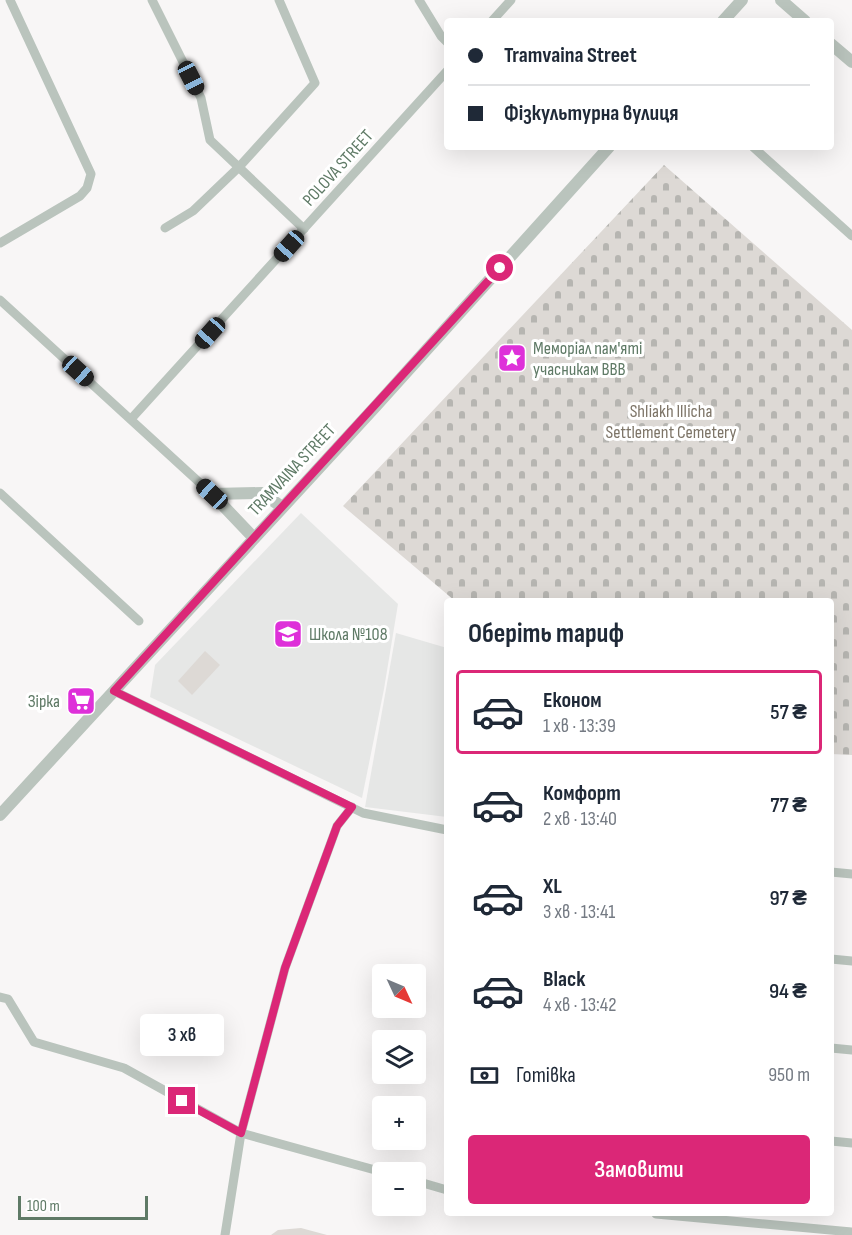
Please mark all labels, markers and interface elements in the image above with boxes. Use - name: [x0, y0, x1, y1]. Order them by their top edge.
- text: Tramvaina Street: [504, 42, 637, 69]
- car: [175, 58, 207, 98]
- text: Фiзкультурна вулиця: [504, 100, 679, 127]
- street label: POLOVA STREET: [298, 126, 378, 210]
- car: [270, 227, 308, 265]
- route start: [486, 254, 513, 281]
- car: [191, 314, 229, 352]
- place label: Меморіал пам'яті учасникам ВВВ: [533, 338, 642, 380]
- place icon: Меморіал пам'яті учасникам ВВВ: [496, 342, 528, 374]
- car: [59, 352, 97, 390]
- park label: Shliakh Illicha Settlement Cemetery: [606, 401, 736, 443]
- street label: TRAMVAINA STREET: [244, 420, 340, 520]
- car: [193, 475, 231, 513]
- school or university icon: Школа №108: [272, 618, 304, 650]
- text: Оберіть тариф: [468, 618, 624, 650]
- place label: Школа №108: [309, 624, 388, 645]
- supermarket icon: Зірка: [65, 685, 97, 717]
- icon: car: [471, 685, 525, 739]
- text: Економ: [543, 687, 602, 714]
- place label: Зірка: [28, 691, 60, 712]
- text: 57 ₴: [770, 699, 807, 726]
- text: 1 хв · 13:39: [543, 714, 616, 738]
- icon: car: [471, 778, 525, 832]
- text: Комфорт: [543, 780, 621, 807]
- text: 77 ₴: [770, 792, 807, 819]
- text: 2 хв · 13:40: [543, 807, 617, 831]
- icon: car: [471, 871, 525, 925]
- text: XL: [543, 873, 562, 900]
- text: 97 ₴: [769, 885, 807, 912]
- text: 3 хв · 13:41: [543, 900, 615, 924]
- north arrow: [372, 964, 426, 1018]
- map controls: [372, 964, 426, 1216]
- icon: car: [471, 964, 525, 1018]
- text: Black: [543, 966, 585, 993]
- text: 94 ₴: [769, 978, 807, 1005]
- text: 4 хв · 13:42: [543, 993, 617, 1017]
- callout: 3 хв: [140, 1014, 224, 1056]
- text: 3 хв: [168, 1023, 196, 1047]
- button: layers: [372, 1030, 426, 1084]
- icon: cash: [468, 1059, 501, 1092]
- text: Готівка: [516, 1062, 576, 1089]
- text: 950 m: [768, 1063, 810, 1087]
- route end: [168, 1087, 195, 1114]
- button: +: [372, 1096, 426, 1150]
- button: Замовити: [468, 1135, 810, 1204]
- button: −: [372, 1162, 426, 1216]
- scale bar: [18, 1193, 148, 1220]
- text: 100 m: [27, 1197, 60, 1216]

